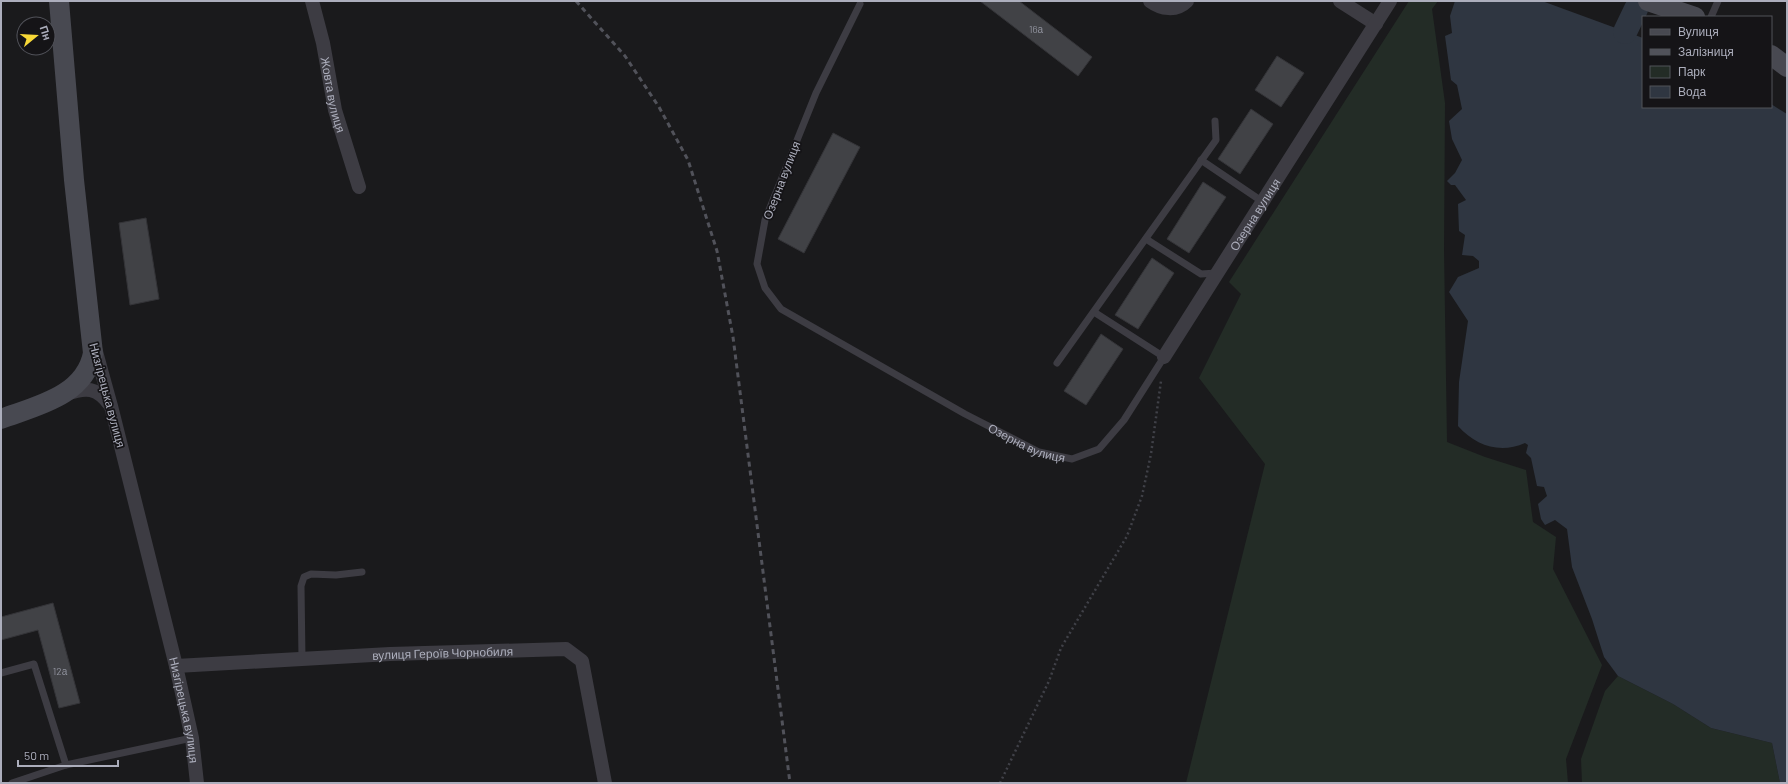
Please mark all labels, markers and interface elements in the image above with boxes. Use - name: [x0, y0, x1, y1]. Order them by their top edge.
- north arrow: [16, 16, 56, 56]
- legend: [1642, 16, 1772, 108]
- house number: 16а: [1029, 23, 1044, 35]
- text: Пн: [38, 24, 54, 42]
- text: Вулиця: [1678, 24, 1719, 39]
- text: Залізниця: [1678, 44, 1734, 59]
- street label: Жовта вулиця: [319, 56, 349, 134]
- text: Парк: [1678, 64, 1706, 79]
- text: Вода: [1678, 84, 1706, 99]
- street label: Озерна вулиця: [760, 139, 803, 221]
- street label: Озерна вулиця: [1226, 176, 1283, 253]
- street label: Низгірецька вулиця: [86, 341, 129, 449]
- street label: Озерна вулиця: [986, 420, 1067, 464]
- street label: вулиця Героїв Чорнобиля: [372, 644, 513, 663]
- street label: Низгірецька вулиця: [167, 655, 202, 764]
- house number: 12а: [53, 665, 68, 677]
- scale bar: [18, 742, 118, 768]
- text: 50 m: [24, 748, 49, 762]

